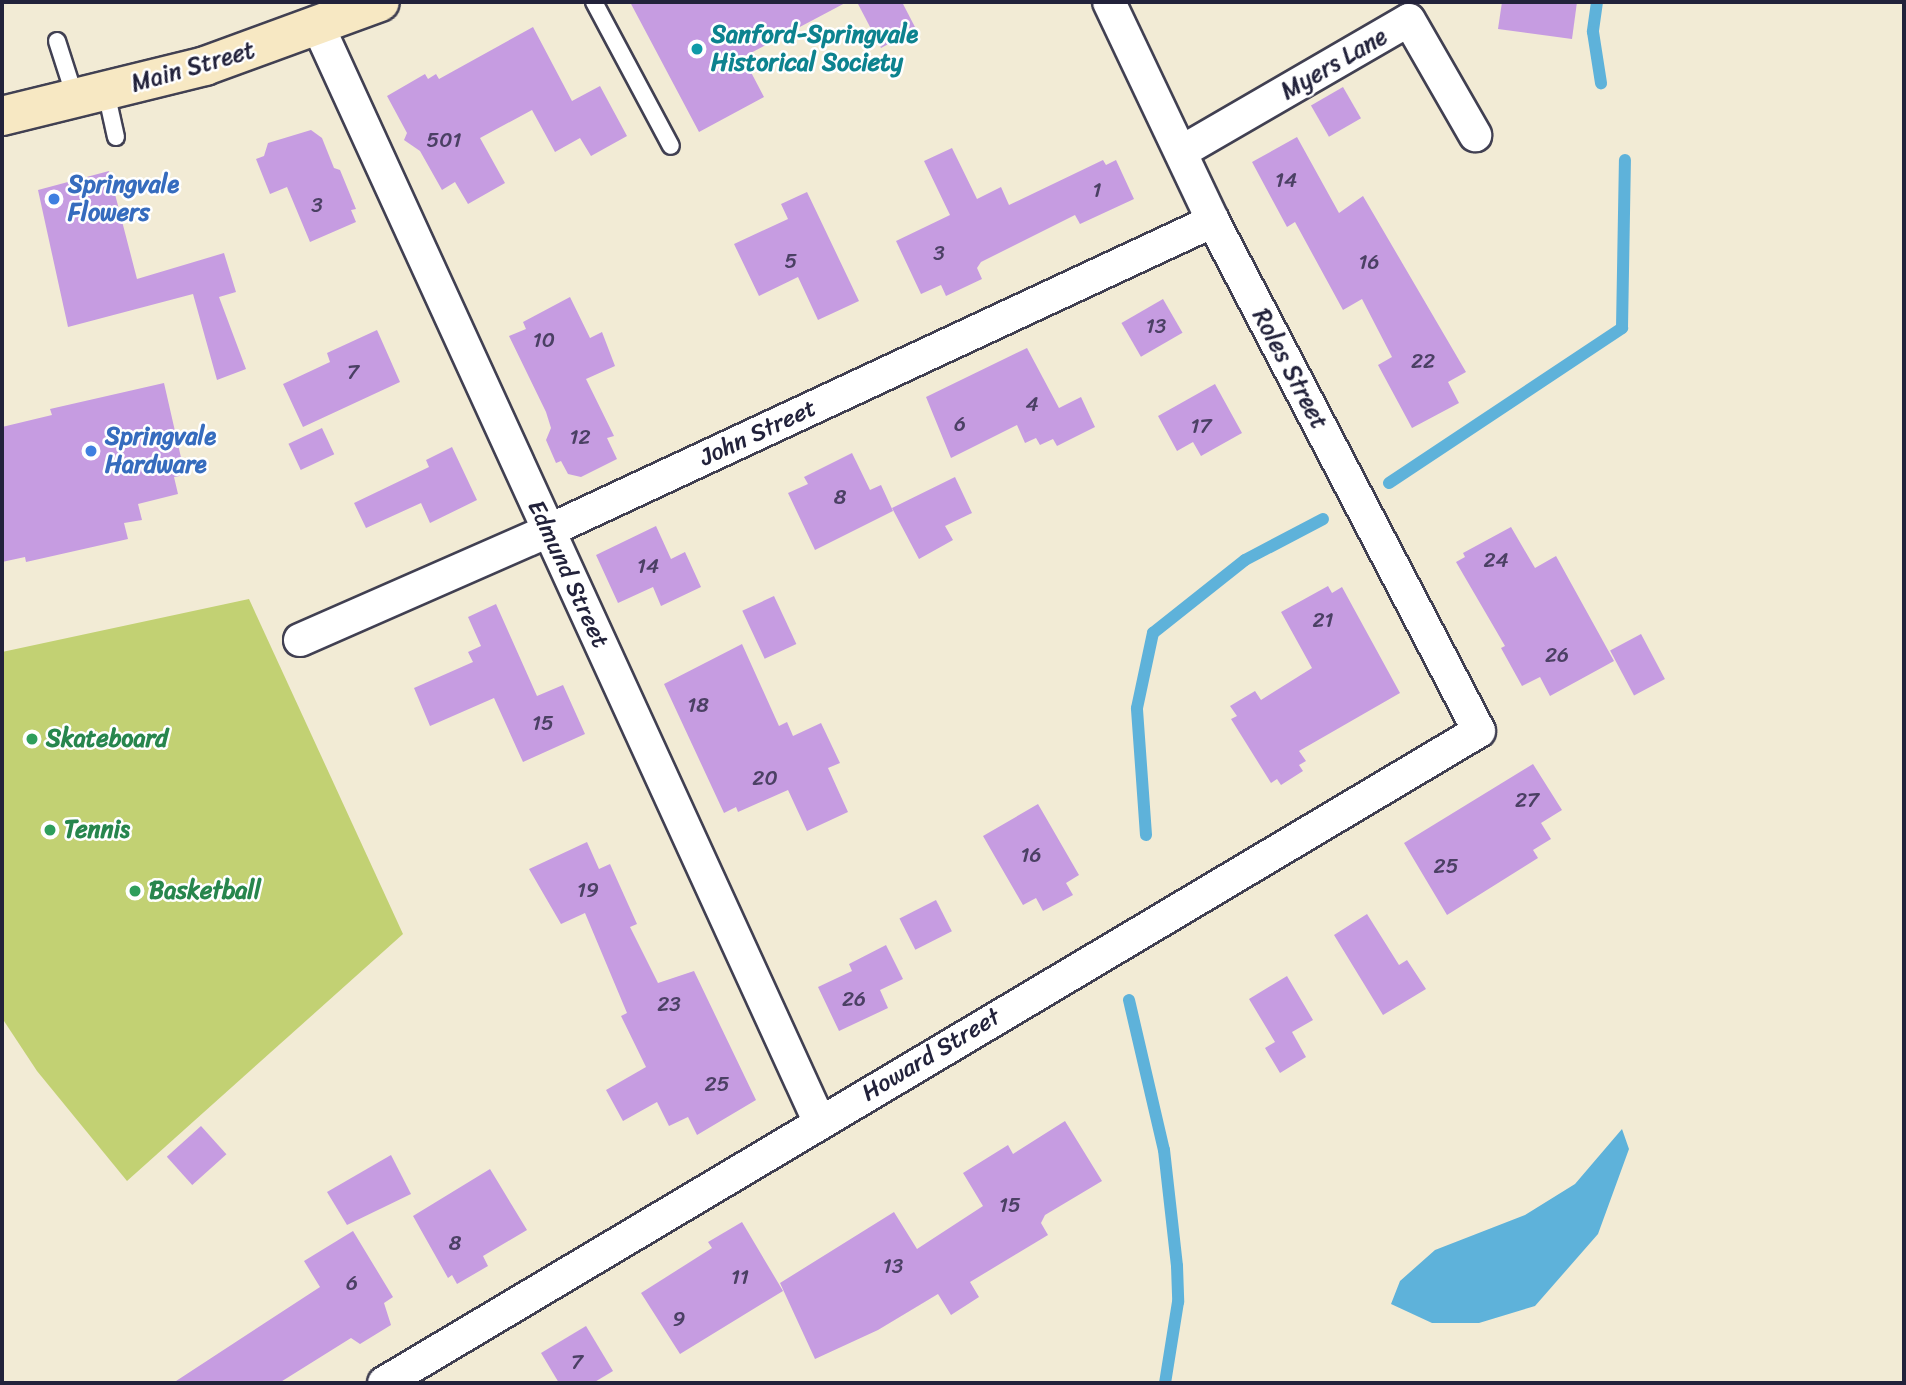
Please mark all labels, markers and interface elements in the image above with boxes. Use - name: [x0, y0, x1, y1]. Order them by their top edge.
- place label: Sanford-Springvale Historical Society: [711, 21, 918, 77]
- street label: Myers Lane: [1275, 22, 1393, 106]
- street label: Main Street: [128, 36, 258, 98]
- marker: Sanford-Springvale Historical Society: [689, 41, 705, 57]
- house number: 501: [426, 127, 462, 153]
- house number: 14: [1275, 167, 1297, 193]
- place label: Springvale Flowers: [68, 171, 179, 227]
- house number: 1: [1092, 177, 1102, 203]
- marker: Springvale Flowers: [46, 191, 62, 207]
- house number: 3: [311, 192, 323, 218]
- house number: 3: [933, 240, 945, 266]
- house number: 5: [785, 248, 797, 274]
- house number: 16: [1359, 249, 1379, 275]
- street label: Roles Street: [1246, 304, 1334, 434]
- house number: 13: [1146, 313, 1166, 339]
- house number: 10: [533, 327, 555, 353]
- house number: 22: [1411, 348, 1435, 374]
- house number: 7: [347, 359, 359, 385]
- house number: 4: [1025, 391, 1039, 417]
- street label: John Street: [695, 394, 821, 472]
- house number: 6: [954, 411, 966, 437]
- house number: 17: [1191, 413, 1211, 439]
- place label: Springvale Hardware: [105, 423, 216, 479]
- house number: 12: [569, 424, 591, 450]
- marker: Springvale Hardware: [83, 443, 99, 459]
- house number: 8: [834, 484, 846, 510]
- street label: Edmund Street: [521, 496, 615, 652]
- house number: 24: [1483, 547, 1509, 573]
- house number: 14: [637, 553, 659, 579]
- house number: 21: [1312, 607, 1334, 633]
- house number: 26: [1545, 642, 1569, 668]
- house number: 18: [687, 692, 709, 718]
- house number: 15: [532, 710, 554, 736]
- place label: Skateboard: [46, 725, 168, 753]
- marker: Skateboard: [24, 731, 40, 747]
- house number: 20: [752, 765, 778, 791]
- house number: 27: [1515, 787, 1539, 813]
- place label: Tennis: [64, 816, 130, 844]
- marker: Tennis: [42, 822, 58, 838]
- house number: 16: [1021, 842, 1041, 868]
- house number: 25: [1434, 853, 1458, 879]
- place label: Basketball: [149, 877, 261, 905]
- house number: 19: [577, 877, 599, 903]
- marker: Basketball: [127, 883, 143, 899]
- house number: 26: [842, 986, 866, 1012]
- house number: 23: [657, 991, 681, 1017]
- street label: Howard Street: [857, 1002, 1005, 1108]
- house number: 25: [705, 1071, 729, 1097]
- house number: 15: [999, 1192, 1021, 1218]
- house number: 8: [449, 1230, 461, 1256]
- house number: 13: [883, 1253, 903, 1279]
- house number: 11: [731, 1264, 749, 1290]
- house number: 6: [346, 1270, 358, 1296]
- house number: 9: [673, 1306, 685, 1332]
- house number: 7: [571, 1349, 583, 1375]

